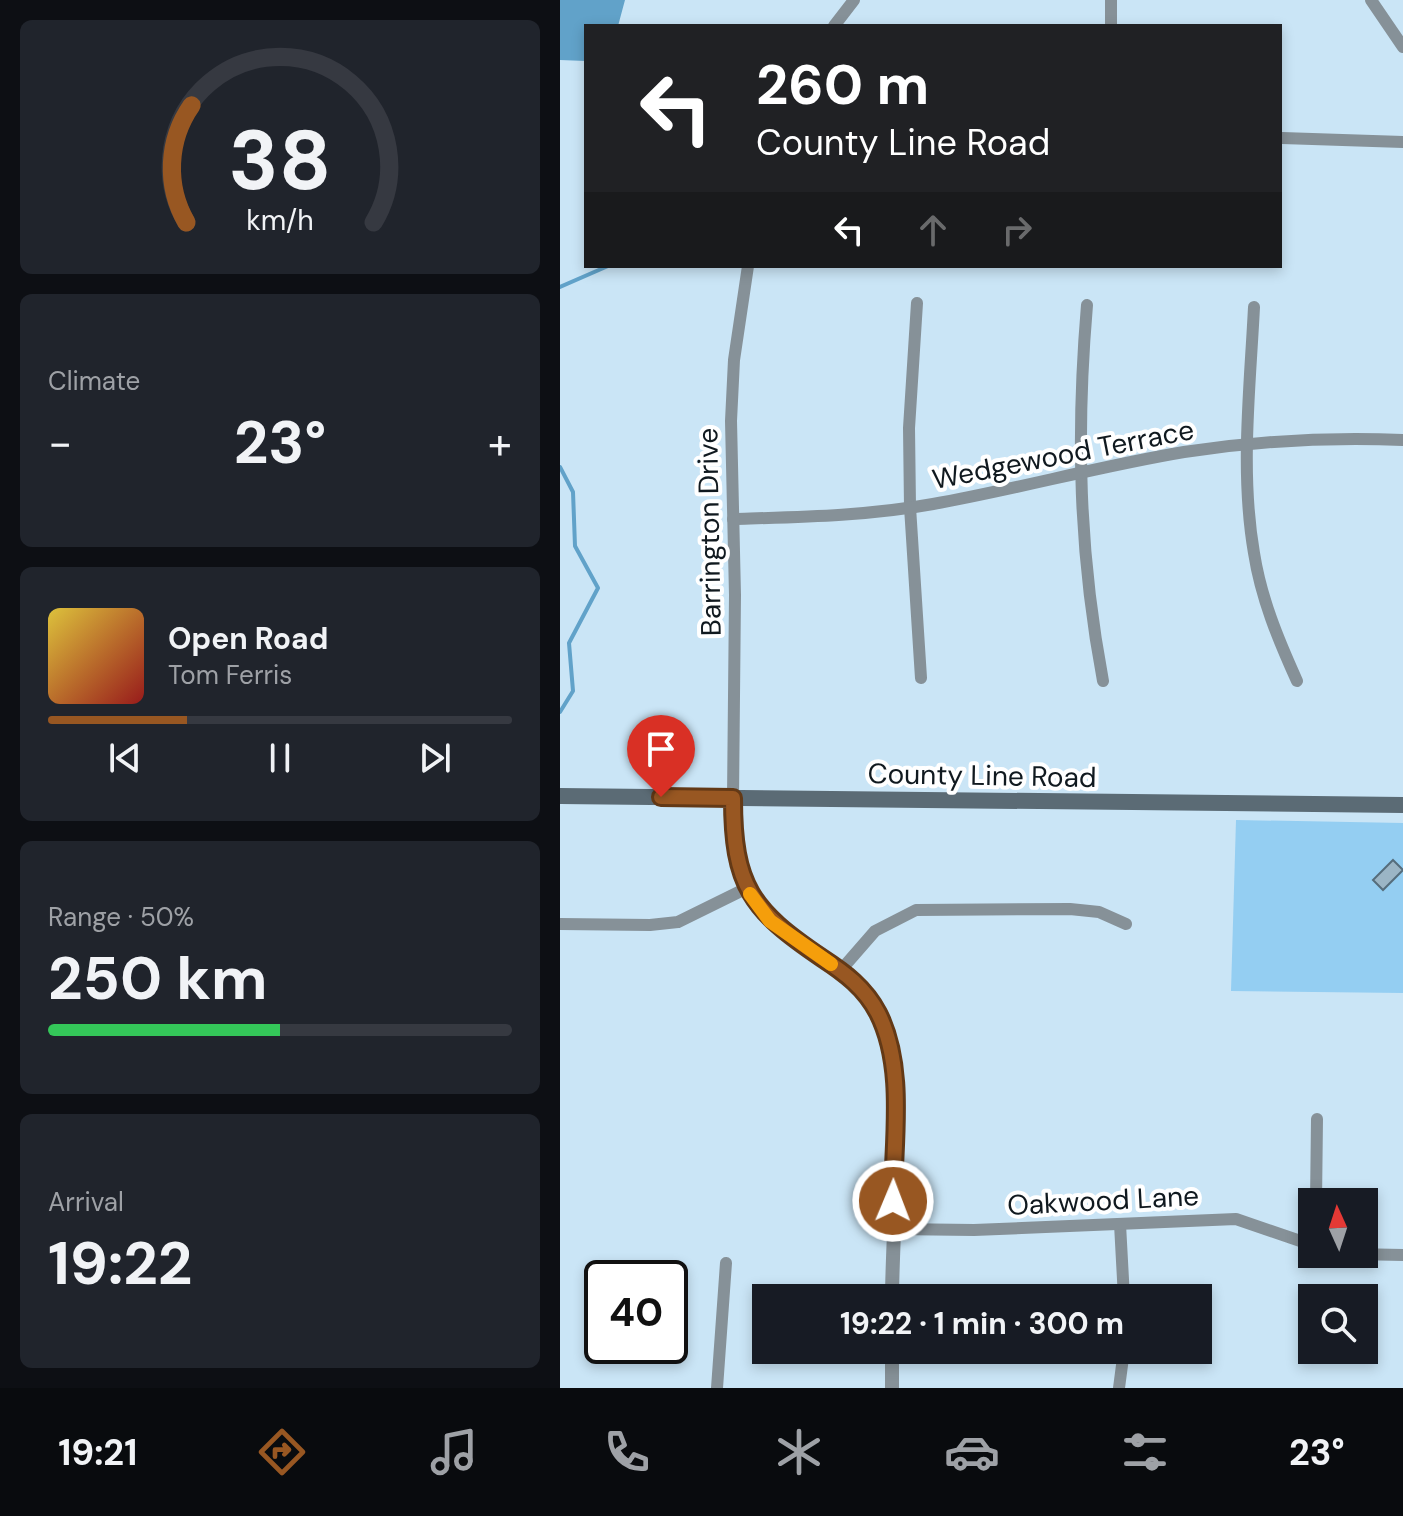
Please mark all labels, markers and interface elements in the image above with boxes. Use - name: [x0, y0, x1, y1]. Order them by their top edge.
- text: 260 m: [756, 48, 929, 121]
- icon: left: [624, 56, 728, 160]
- text: 38: [229, 105, 331, 214]
- text: County Line Road: [756, 119, 1050, 166]
- text: km/h: [246, 202, 314, 239]
- icon: left: [827, 208, 871, 252]
- icon: ahead: [911, 208, 955, 252]
- icon: right: [995, 208, 1039, 252]
- text: Climate: [48, 364, 140, 398]
- text: 23°: [234, 403, 326, 482]
- street label: Wedgewood Terrace: [929, 411, 1197, 498]
- text: −: [48, 414, 72, 472]
- text: +: [488, 414, 512, 472]
- street label: Barrington Drive: [689, 428, 730, 636]
- text: Open Road: [168, 619, 328, 658]
- text: Tom Ferris: [168, 658, 292, 692]
- pin: [627, 715, 695, 797]
- icon: arrive: [639, 727, 683, 771]
- icon: previous: [103, 736, 147, 780]
- icon: pause: [258, 736, 302, 780]
- icon: next: [413, 736, 457, 780]
- street label: County Line Road: [867, 755, 1097, 796]
- text: Range · 50%: [48, 900, 194, 934]
- text: 250 km: [48, 939, 267, 1018]
- position arrow: [851, 1159, 935, 1243]
- street label: Oakwood Lane: [1006, 1177, 1200, 1224]
- text: Arrival: [48, 1185, 124, 1219]
- north arrow: [1298, 1188, 1378, 1268]
- map controls: [1298, 1188, 1378, 1364]
- text: 19:22: [48, 1224, 192, 1303]
- speed limit sign: 40: [584, 1260, 688, 1364]
- button: search: [1298, 1284, 1378, 1364]
- text: 19:22 · 1 min · 300 m: [840, 1304, 1124, 1343]
- icon: directions: [254, 1424, 310, 1480]
- icon: music: [426, 1424, 482, 1480]
- icon: phone: [599, 1424, 655, 1480]
- icon: climate: [771, 1424, 827, 1480]
- icon: car: [944, 1424, 1000, 1480]
- icon: filters: [1117, 1424, 1173, 1480]
- text: 19:21: [58, 1429, 137, 1476]
- text: 23°: [1289, 1429, 1345, 1476]

